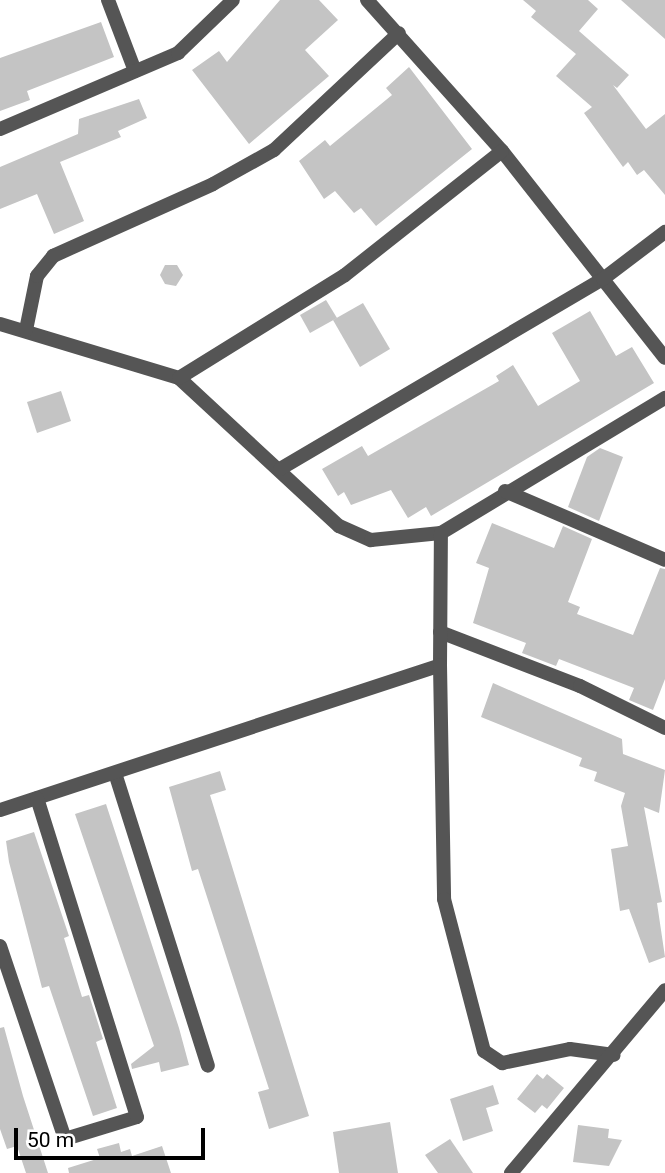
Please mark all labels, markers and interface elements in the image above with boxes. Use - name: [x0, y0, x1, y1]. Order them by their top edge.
- scale bar: [18, 1114, 208, 1158]
- text: 50 m: [27, 1128, 74, 1152]

